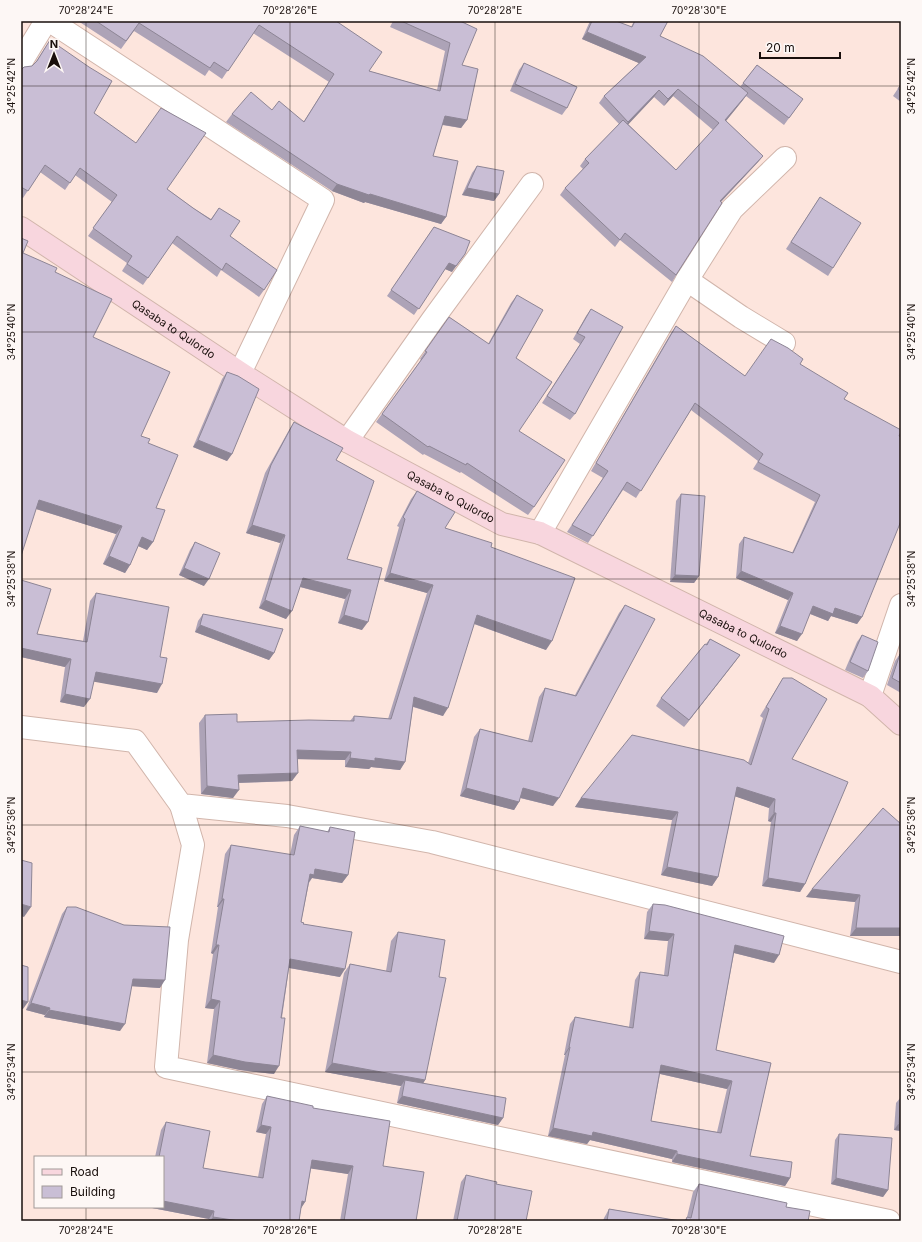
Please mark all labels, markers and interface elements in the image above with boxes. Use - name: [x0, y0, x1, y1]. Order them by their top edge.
- text: 70°28'24"E: [59, 4, 113, 16]
- text: 70°28'26"E: [263, 4, 317, 16]
- text: 70°28'28"E: [468, 4, 522, 16]
- text: 70°28'30"E: [672, 4, 726, 16]
- north arrow: [34, 34, 74, 74]
- scale bar: [760, 34, 840, 60]
- text: N: [50, 37, 58, 51]
- text: 20 m: [766, 40, 795, 55]
- text: 34°25'42"N: [5, 58, 17, 114]
- text: 34°25'42"N: [905, 58, 917, 114]
- street label: Qasaba to Qulordo: [129, 296, 218, 362]
- text: 34°25'40"N: [5, 304, 17, 360]
- text: 34°25'40"N: [905, 304, 917, 360]
- street label: Qasaba to Qulordo: [404, 467, 497, 526]
- text: 34°25'38"N: [5, 551, 17, 607]
- text: 34°25'38"N: [905, 551, 917, 607]
- street label: Qasaba to Qulordo: [696, 606, 790, 661]
- text: 34°25'36"N: [5, 797, 17, 853]
- text: 34°25'36"N: [905, 797, 917, 853]
- text: 34°25'34"N: [5, 1043, 17, 1101]
- text: 34°25'34"N: [905, 1043, 917, 1101]
- legend: [34, 1156, 164, 1208]
- text: Road: [70, 1164, 99, 1179]
- text: Building: [70, 1184, 115, 1199]
- text: 70°28'24"E: [59, 1224, 113, 1236]
- text: 70°28'26"E: [263, 1224, 317, 1236]
- text: 70°28'28"E: [468, 1224, 522, 1236]
- text: 70°28'30"E: [672, 1224, 726, 1236]

